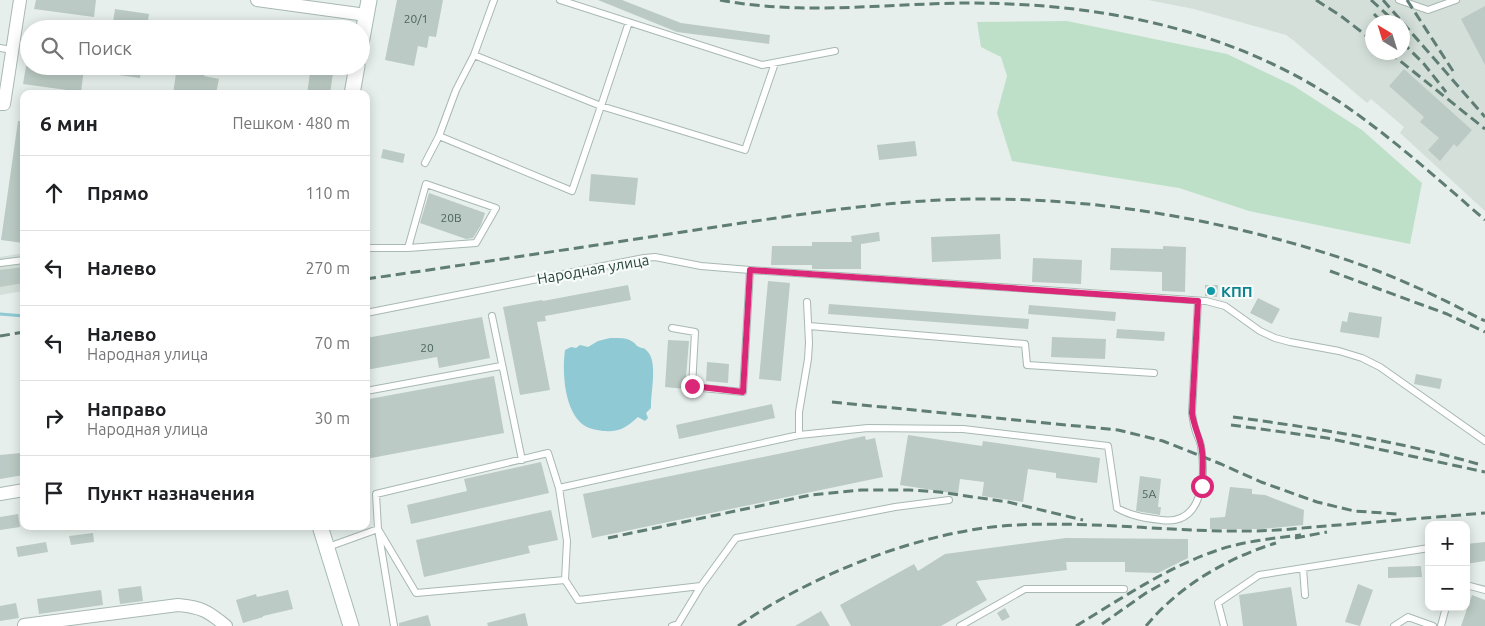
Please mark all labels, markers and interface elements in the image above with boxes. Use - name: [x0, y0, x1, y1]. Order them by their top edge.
- house number: 20/1: [404, 12, 428, 25]
- north arrow: [1365, 15, 1410, 60]
- search box: [20, 20, 370, 75]
- icon: search: [38, 34, 66, 62]
- text: Поиск: [78, 37, 132, 59]
- text: 6 мин: [40, 111, 98, 135]
- text: Пешком · 480 m: [232, 114, 350, 132]
- icon: ahead: [40, 179, 68, 207]
- text: Прямо: [87, 182, 149, 204]
- text: 110 m: [305, 184, 350, 202]
- house number: 20В: [440, 211, 462, 224]
- street label: Народная улица: [536, 251, 650, 287]
- icon: left: [40, 254, 68, 282]
- text: Налево: [87, 257, 156, 279]
- text: 270 m: [305, 259, 350, 277]
- place label: КПП: [1221, 283, 1253, 300]
- marker: КПП: [1205, 285, 1217, 297]
- text: Налево: [87, 323, 156, 345]
- icon: left: [40, 329, 68, 357]
- text: 70 m: [314, 334, 350, 352]
- house number: 20: [420, 341, 434, 354]
- text: Народная улица: [87, 345, 208, 363]
- route end: [681, 375, 704, 398]
- text: Направо: [87, 398, 167, 420]
- icon: right: [40, 404, 68, 432]
- text: 30 m: [314, 409, 350, 427]
- text: Народная улица: [87, 420, 208, 438]
- route start: [1191, 475, 1214, 498]
- icon: arrive: [40, 479, 68, 507]
- text: Пункт назначения: [87, 482, 255, 504]
- house number: 5А: [1142, 487, 1156, 500]
- map controls: [1425, 521, 1470, 611]
- button: +: [1425, 521, 1470, 566]
- button: −: [1425, 566, 1470, 611]

